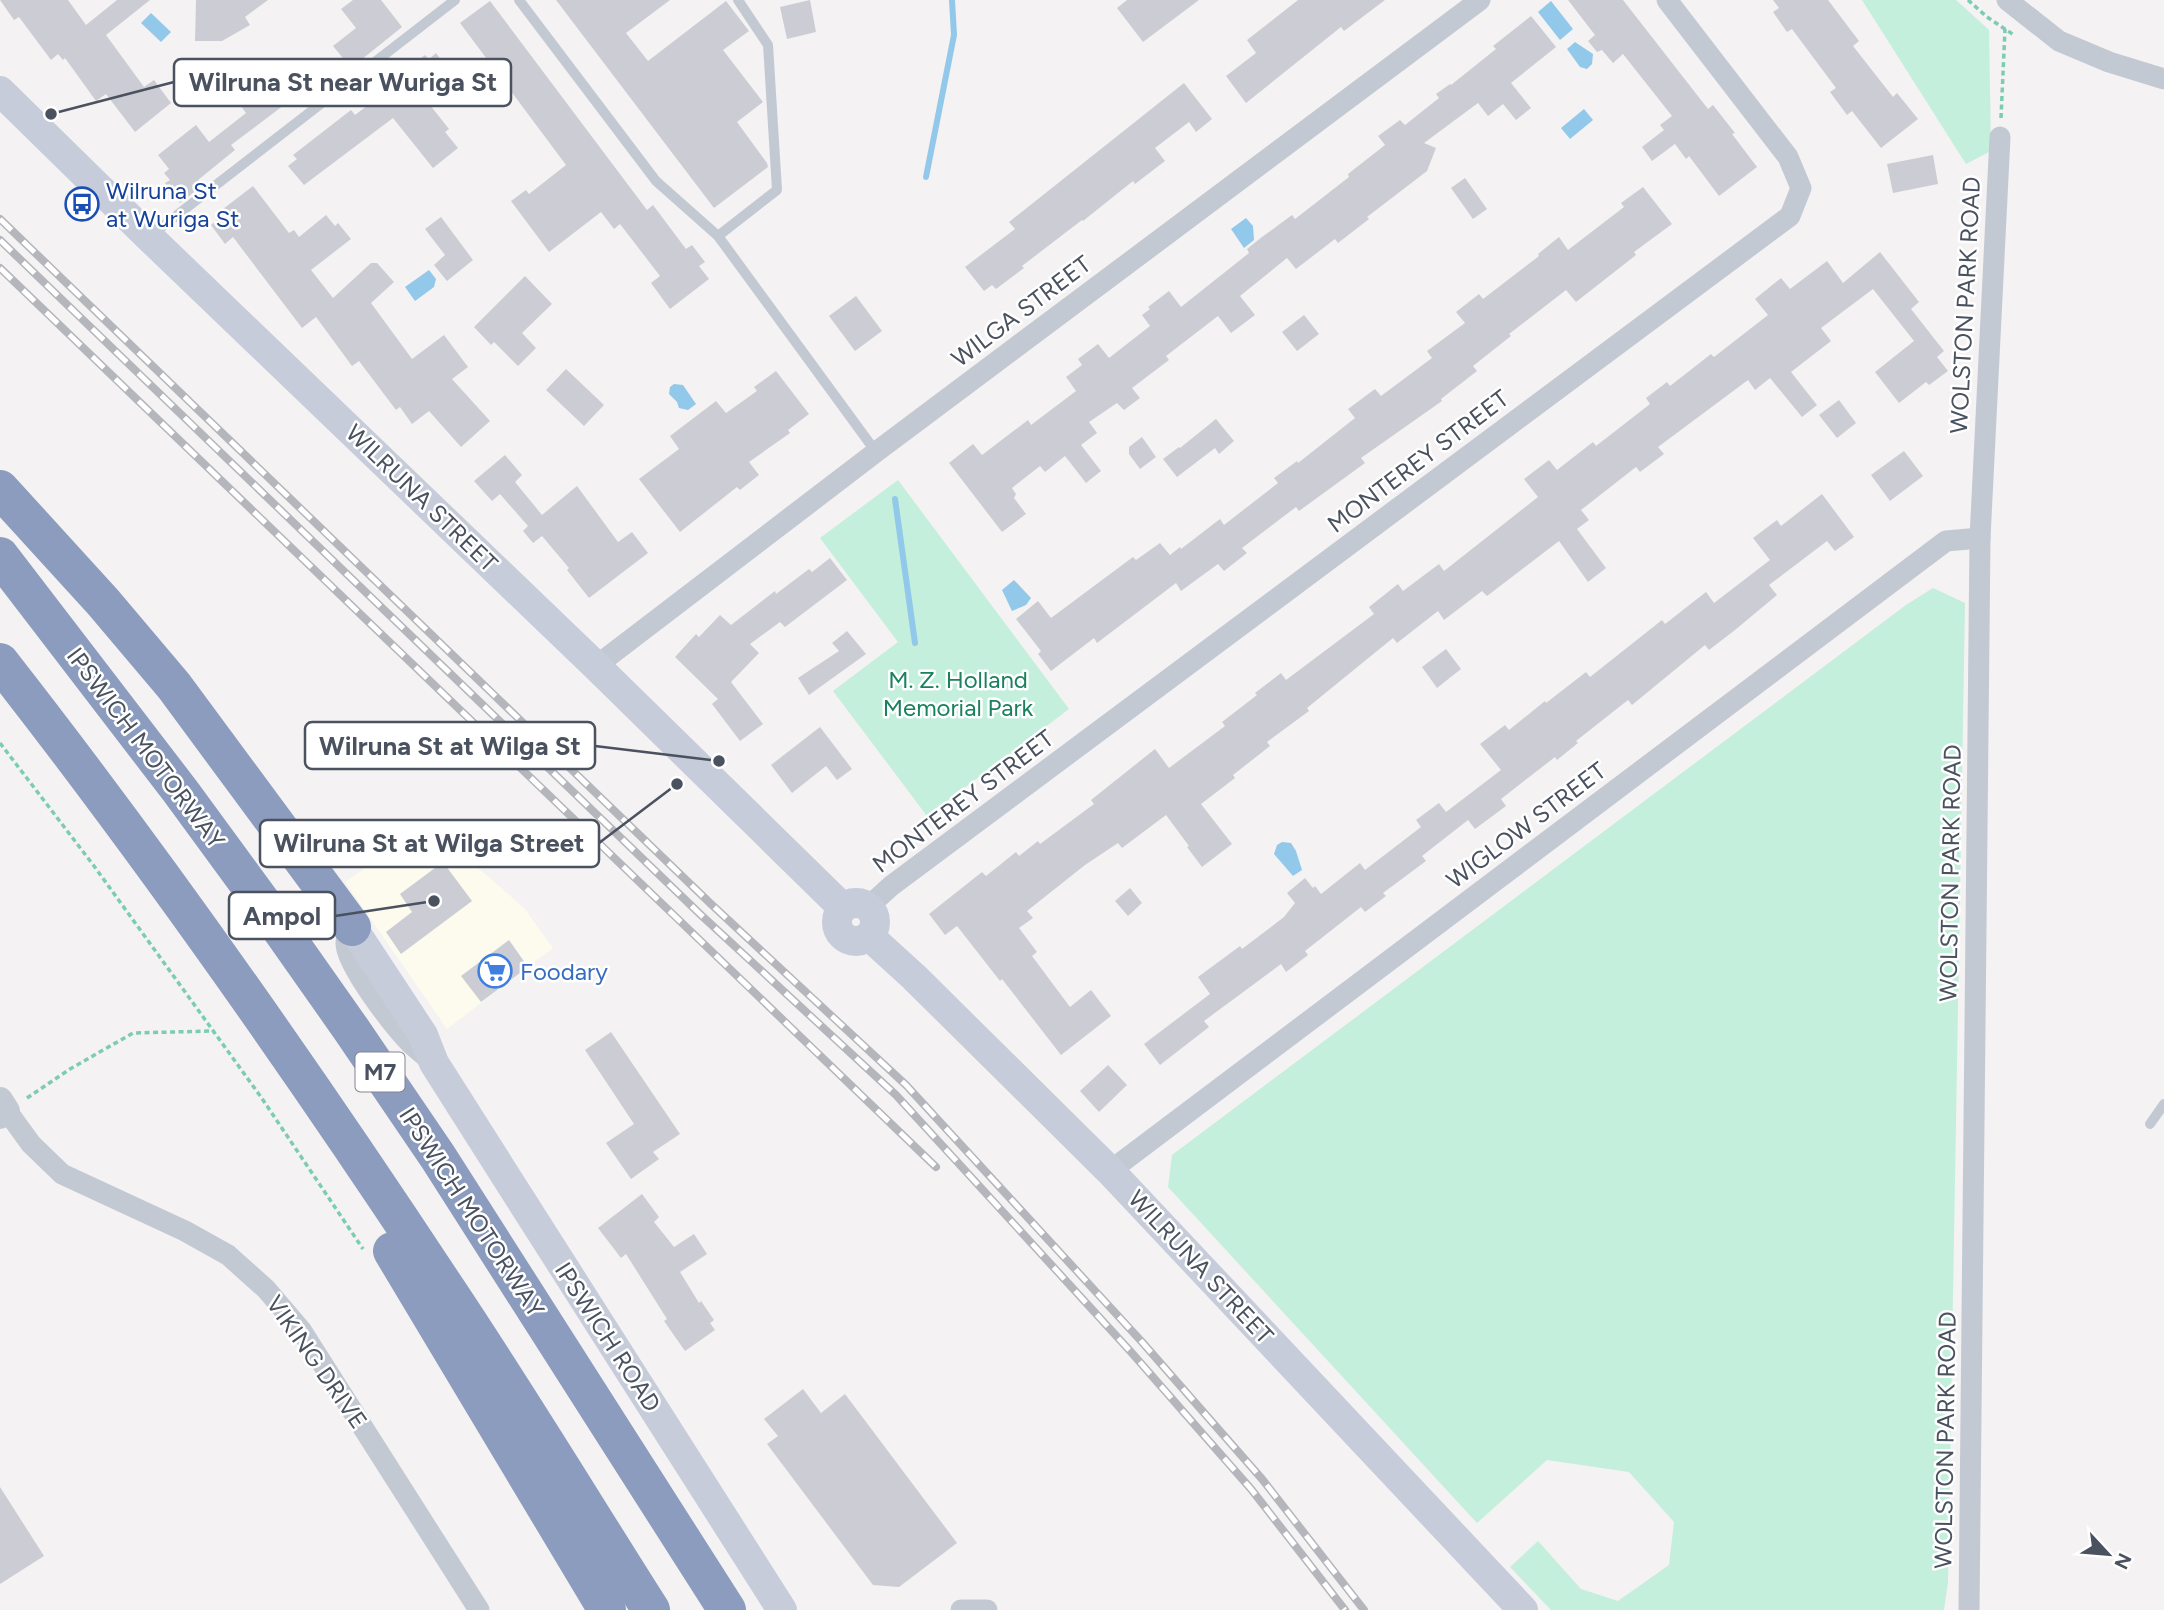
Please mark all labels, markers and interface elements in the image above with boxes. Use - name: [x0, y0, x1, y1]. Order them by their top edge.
- callout: Wilruna St near Wuriga St: [174, 59, 511, 106]
- text: Wilruna St near Wuriga St: [189, 66, 497, 98]
- place label: Wilruna St at Wuriga St: [106, 176, 239, 233]
- street label: WOLSTON PARK ROAD: [1944, 176, 1986, 434]
- bus stop icon: Wilruna St at Wuriga St: [63, 185, 101, 223]
- street label: WILGA STREET: [946, 249, 1096, 373]
- street label: MONTEREY STREET: [1322, 383, 1514, 539]
- street label: WILRUNA STREET: [340, 418, 504, 578]
- street label: IPSWICH MOTORWAY: [61, 642, 231, 855]
- park label: M. Z. Holland Memorial Park: [883, 665, 1034, 722]
- callout: Wilruna St at Wilga St: [305, 722, 595, 769]
- street label: MONTEREY STREET: [867, 723, 1059, 879]
- text: Wilruna St at Wilga St: [319, 730, 581, 762]
- street label: WOLSTON PARK ROAD: [1933, 744, 1967, 1002]
- street label: WIGLOW STREET: [1441, 756, 1611, 894]
- callout: Wilruna St at Wilga Street: [260, 820, 599, 867]
- text: Wilruna St at Wilga Street: [273, 827, 585, 859]
- callout: Ampol: [229, 892, 335, 939]
- text: Ampol: [243, 900, 321, 932]
- supermarket icon: Foodary: [476, 952, 514, 990]
- place label: Foodary: [520, 957, 608, 986]
- road number: M7: [356, 1052, 404, 1092]
- street label: IPSWICH MOTORWAY: [393, 1102, 551, 1323]
- street label: WILRUNA STREET: [1122, 1184, 1280, 1350]
- street label: IPSWICH ROAD: [549, 1257, 667, 1417]
- street label: VIKING DRIVE: [260, 1290, 374, 1434]
- street label: WOLSTON PARK ROAD: [1928, 1311, 1962, 1569]
- north arrow: [2073, 1519, 2143, 1589]
- text: N: [2109, 1550, 2136, 1573]

